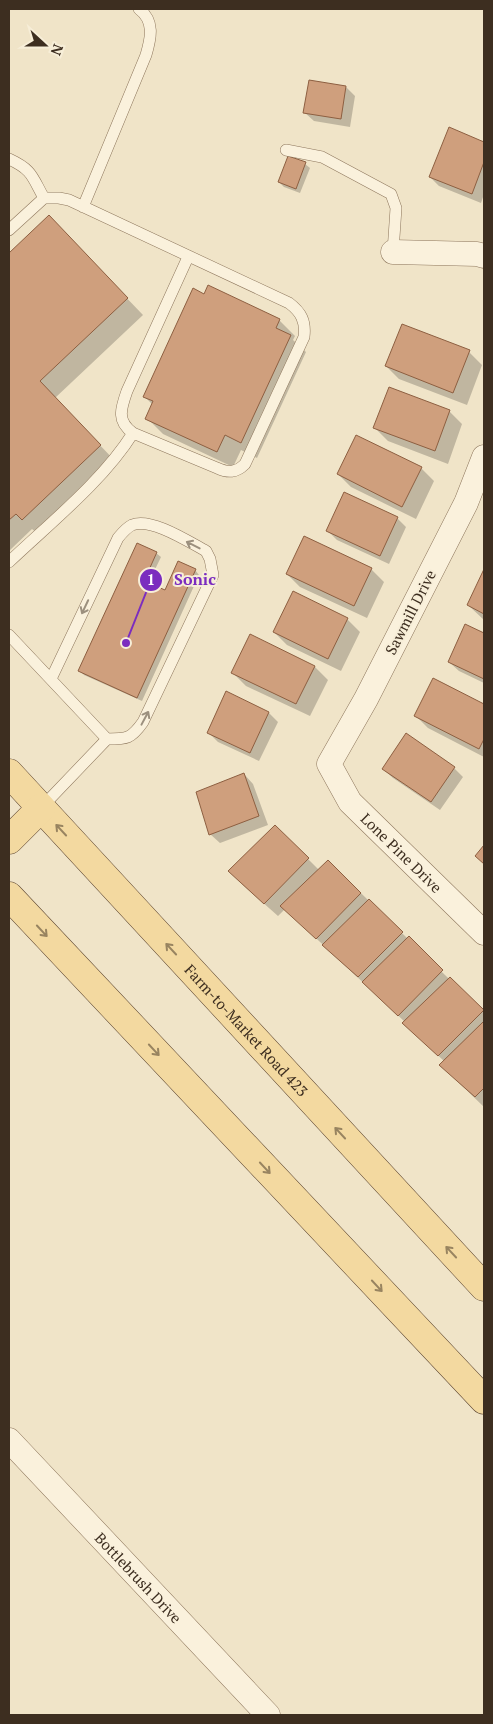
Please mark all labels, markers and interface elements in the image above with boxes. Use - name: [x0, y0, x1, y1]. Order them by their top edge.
- north arrow: [20, 20, 70, 70]
- text: N: [47, 41, 68, 59]
- one-way arrow: [186, 540, 201, 549]
- callout: Sonic: [139, 564, 225, 595]
- street label: Sawmill Drive: [380, 566, 440, 658]
- text: Sonic: [174, 568, 216, 590]
- text: 1: [147, 569, 155, 589]
- one-way arrow: [80, 600, 90, 615]
- one-way arrow: [140, 710, 150, 725]
- street label: Lone Pine Drive: [357, 808, 447, 897]
- one-way arrow: [55, 823, 66, 836]
- one-way arrow: [36, 925, 48, 938]
- one-way arrow: [165, 943, 177, 956]
- street label: Farm-to-Market Road 423: [181, 960, 313, 1100]
- one-way arrow: [148, 1043, 160, 1056]
- one-way arrow: [334, 1126, 346, 1139]
- one-way arrow: [259, 1162, 271, 1174]
- one-way arrow: [445, 1246, 456, 1259]
- one-way arrow: [371, 1280, 383, 1292]
- street label: Bottlebrush Drive: [91, 1528, 186, 1627]

